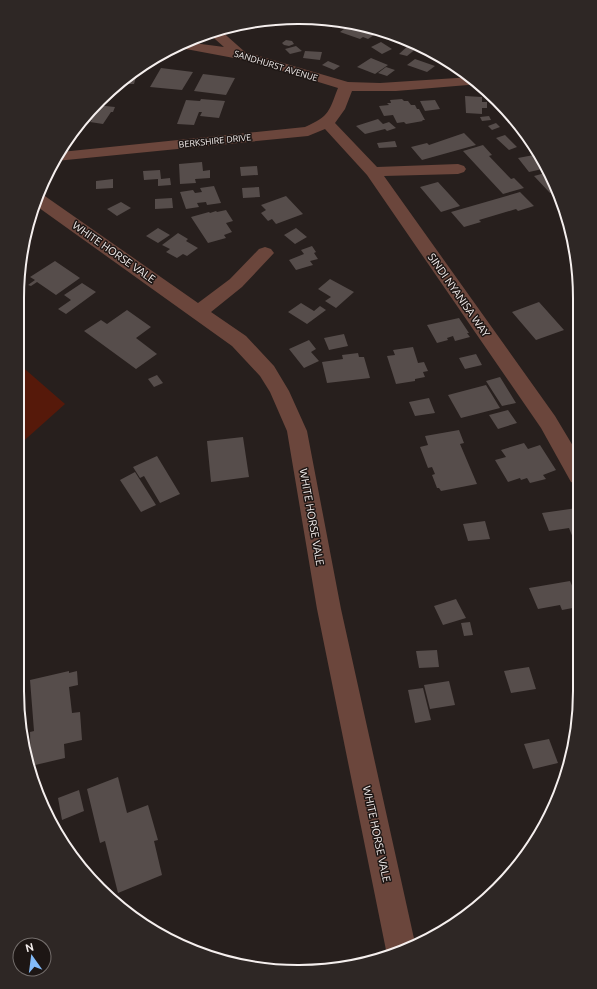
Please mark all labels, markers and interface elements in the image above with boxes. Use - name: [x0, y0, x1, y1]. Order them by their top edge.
- street label: SANDHURST AVENUE: [233, 49, 319, 83]
- street label: BERKSHIRE DRIVE: [178, 132, 252, 150]
- street label: WHITE HORSE VALE: [70, 219, 158, 285]
- street label: SINDI NYANISA WAY: [426, 251, 493, 340]
- street label: WHITE HORSE VALE: [298, 468, 326, 566]
- street label: WHITE HORSE VALE: [361, 785, 393, 883]
- north arrow: [12, 937, 52, 977]
- text: N: [24, 940, 35, 954]

